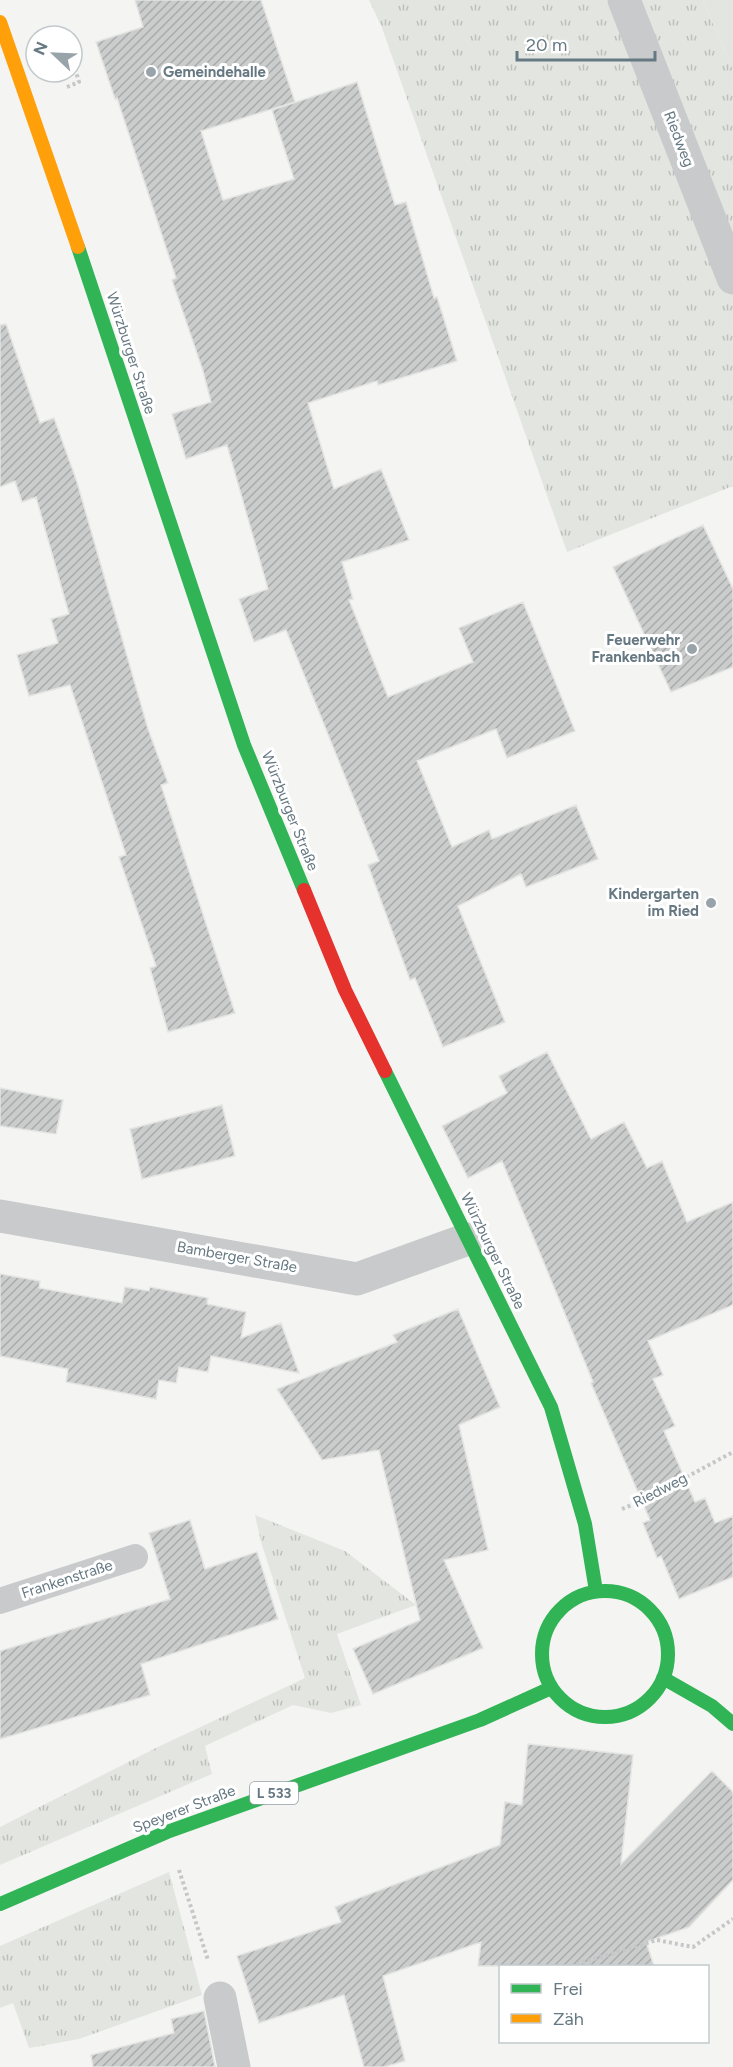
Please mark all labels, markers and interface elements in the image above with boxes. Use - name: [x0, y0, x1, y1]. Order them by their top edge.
- north arrow: [24, 24, 84, 84]
- scale bar: [517, 24, 655, 62]
- text: 20 m: [526, 34, 567, 56]
- text: N: [29, 39, 52, 58]
- place label: Gemeindehalle: [163, 63, 266, 81]
- marker: Gemeindehalle: [144, 65, 158, 79]
- street label: Riedweg: [660, 108, 698, 170]
- street label: Würzburger Straße: [103, 290, 159, 416]
- place label: Feuerwehr Frankenbach: [591, 631, 680, 666]
- marker: Feuerwehr Frankenbach: [685, 642, 699, 656]
- street label: Würzburger Straße: [258, 749, 322, 873]
- place label: Kindergarten im Ried: [608, 885, 699, 920]
- marker: Kindergarten im Ried: [704, 896, 718, 910]
- street label: Würzburger Straße: [457, 1190, 529, 1312]
- street label: Bamberger Straße: [176, 1238, 298, 1276]
- street label: Riedweg: [630, 1469, 690, 1511]
- street label: Frankenstraße: [19, 1556, 115, 1602]
- street label: Speyerer Straße: [130, 1781, 238, 1837]
- road number: L 533: [250, 1782, 298, 1804]
- legend: [499, 1965, 709, 2043]
- text: Frei: [553, 1978, 583, 2000]
- text: Zäh: [553, 2008, 584, 2030]

